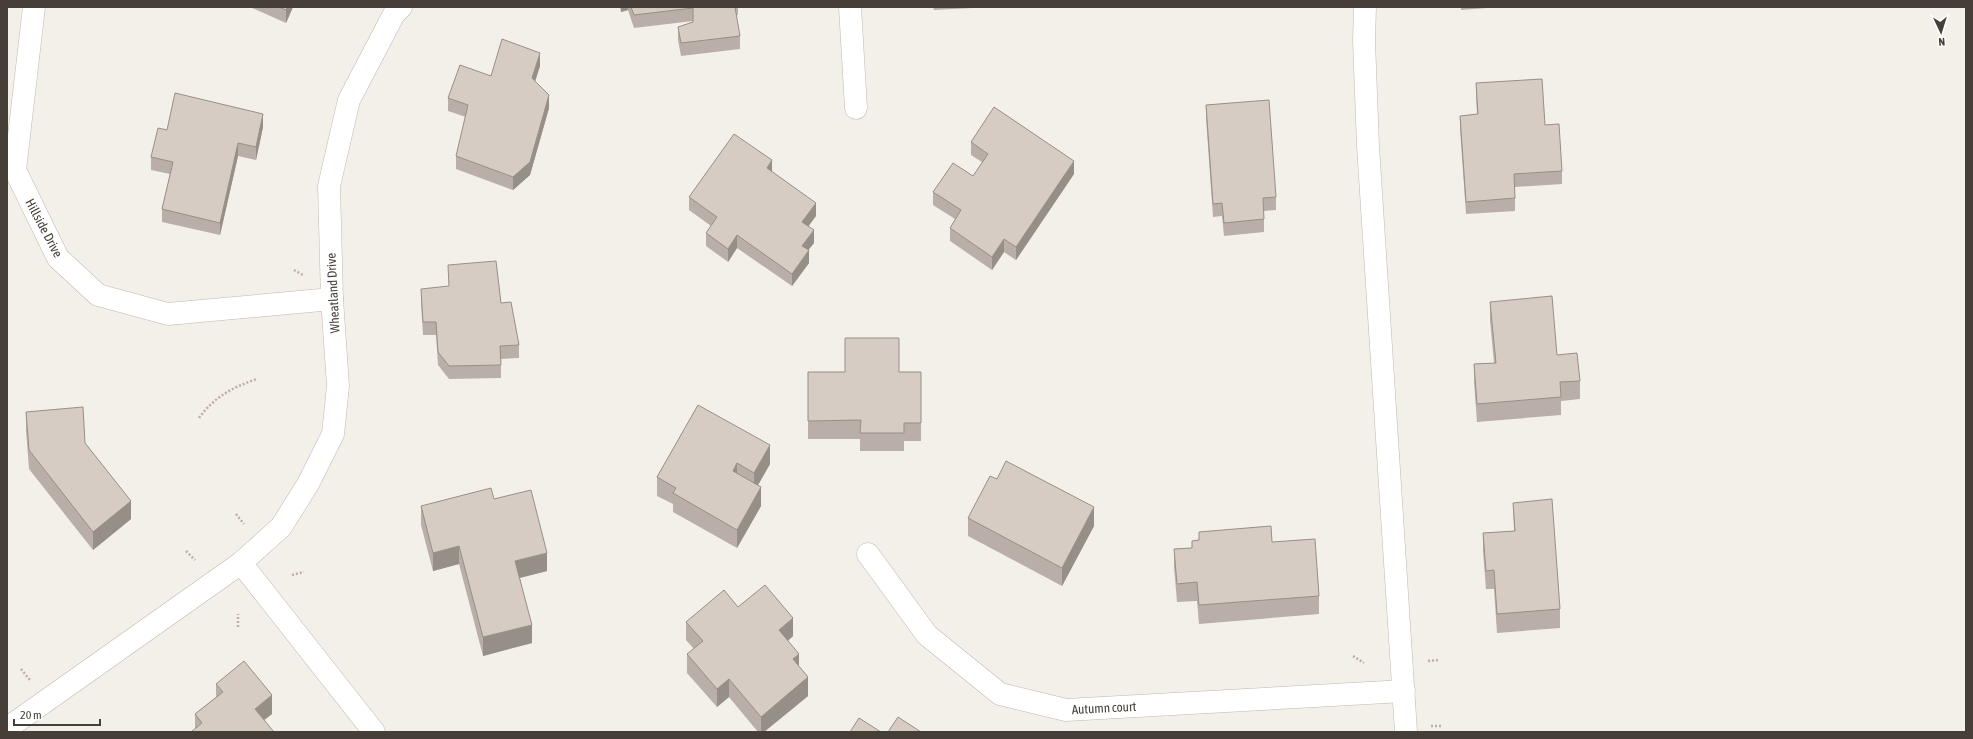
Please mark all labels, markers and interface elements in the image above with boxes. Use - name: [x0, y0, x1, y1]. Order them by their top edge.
- north arrow: [1921, 12, 1961, 52]
- text: N: [1938, 36, 1945, 48]
- street label: Hillside Drive: [22, 196, 66, 260]
- street label: Wheatland Drive: [323, 252, 343, 334]
- street label: Autumn court: [1071, 699, 1137, 717]
- scale bar: [14, 701, 100, 727]
- text: 20 m: [20, 708, 42, 722]

